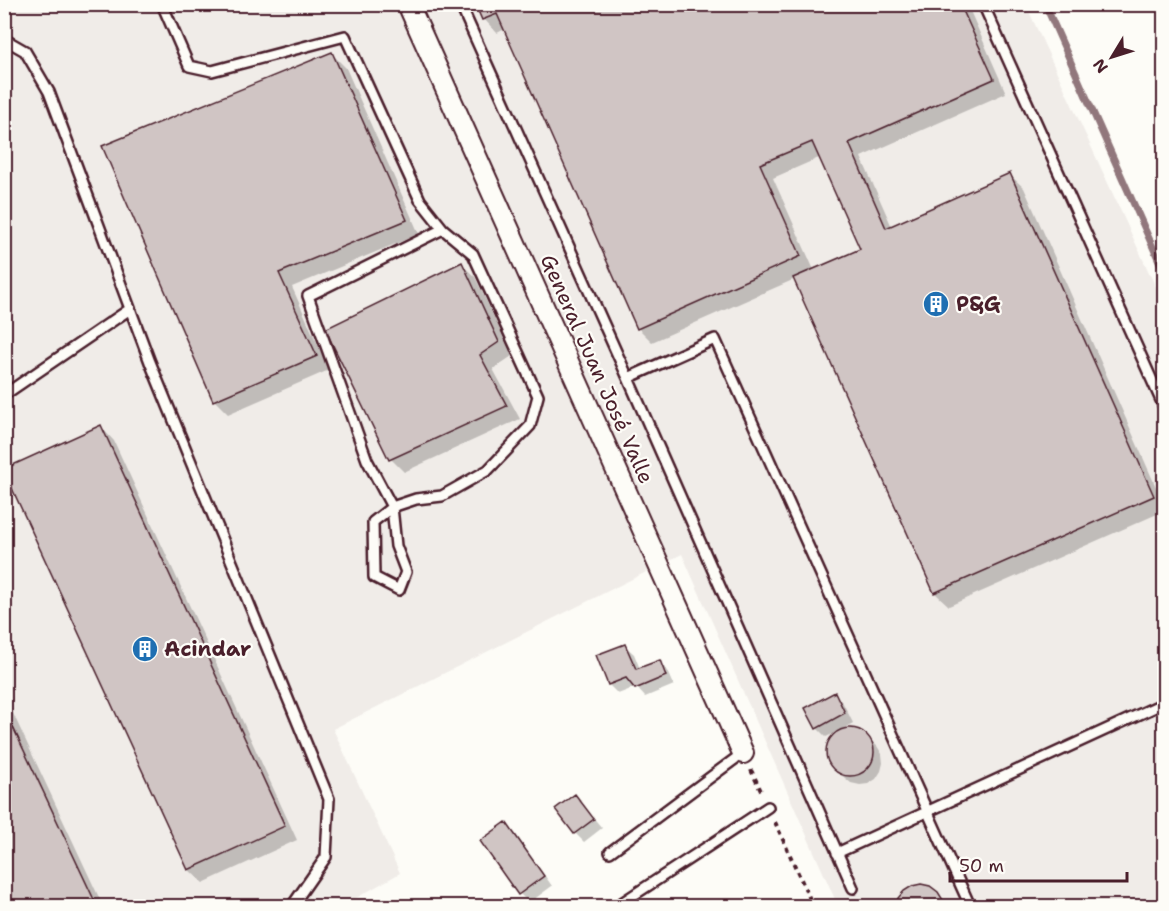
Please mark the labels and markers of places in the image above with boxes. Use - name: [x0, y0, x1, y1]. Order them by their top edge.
- building icon: P&G: [921, 289, 951, 319]
- place label: P&G: [956, 290, 1001, 318]
- building icon: Acindar: [130, 634, 160, 664]
- place label: Acindar: [164, 635, 251, 663]

